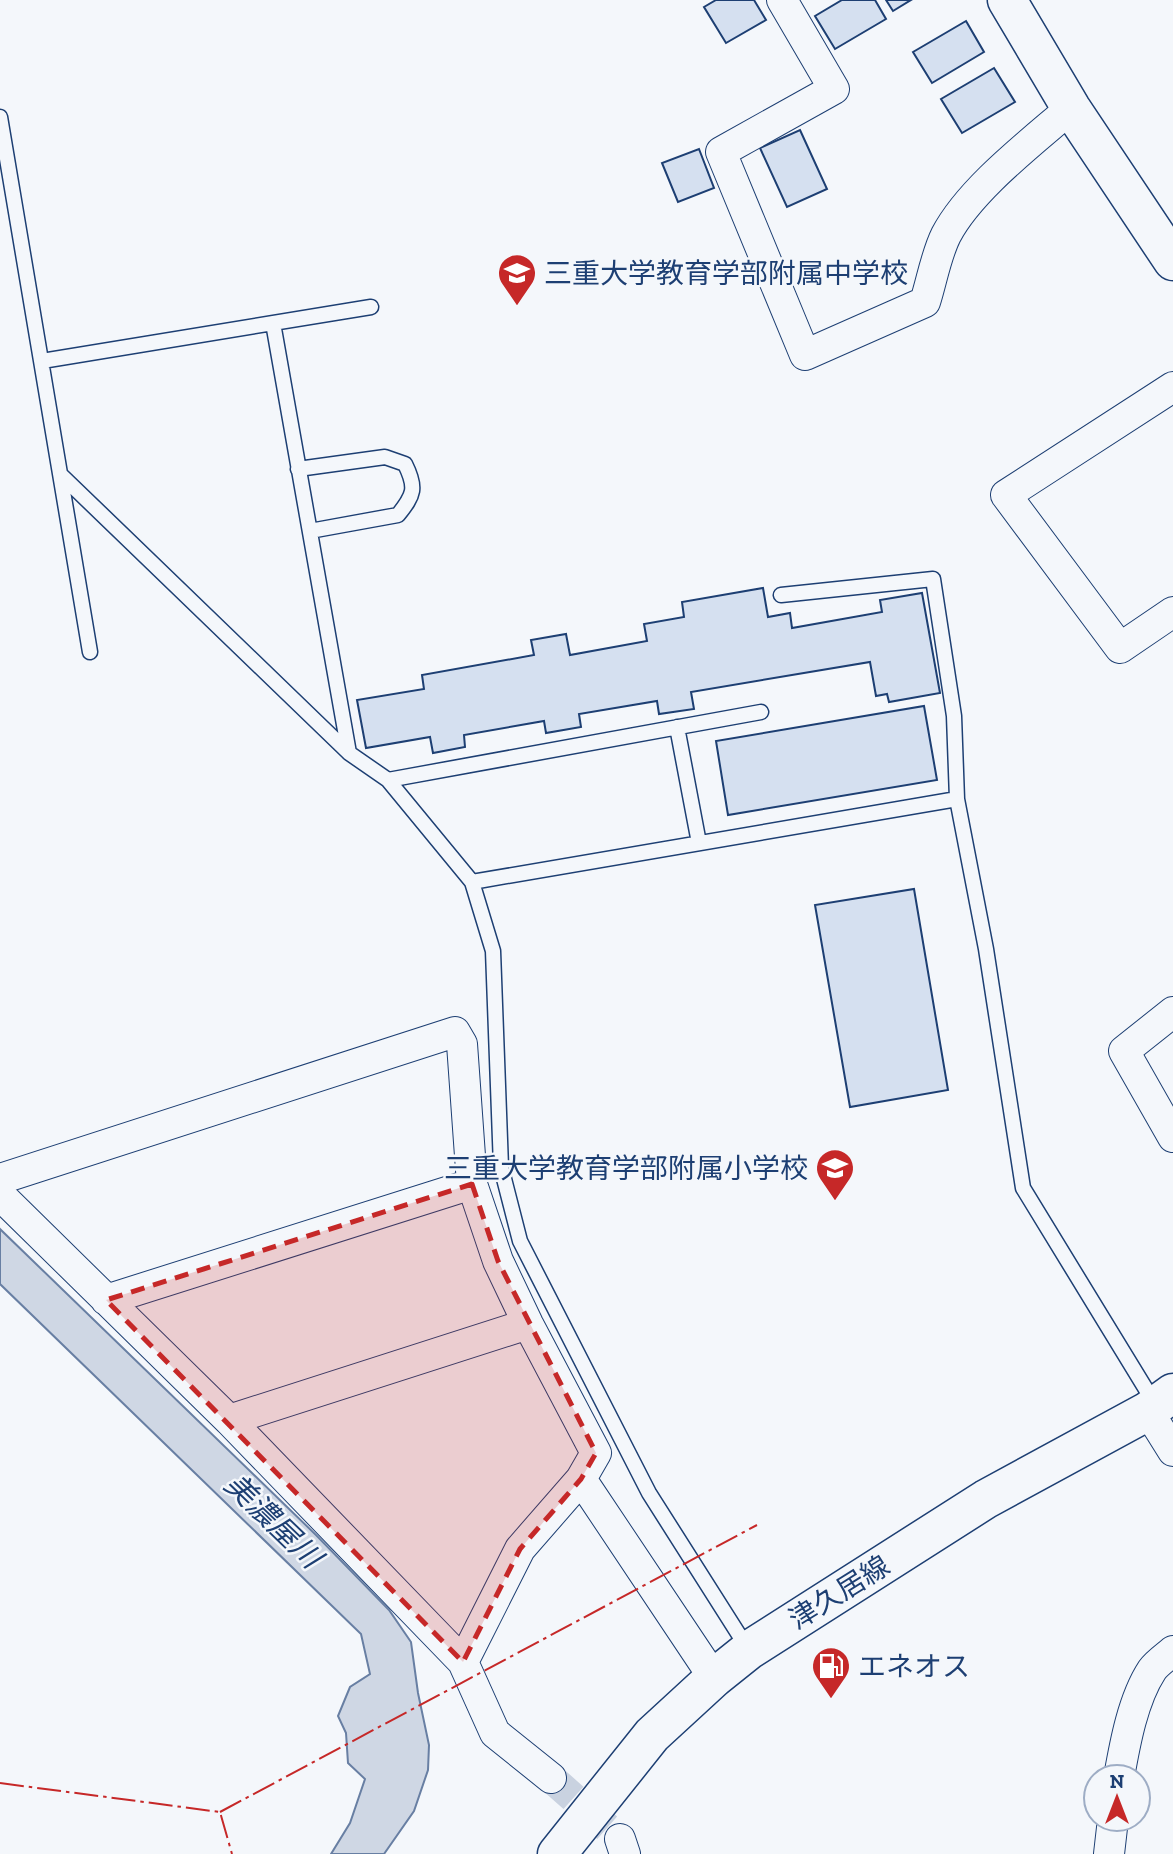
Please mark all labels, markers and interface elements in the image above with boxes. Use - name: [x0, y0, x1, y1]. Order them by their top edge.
- school or university icon: 三重大学教育学部附属中学校: [496, 252, 538, 307]
- place label: 三重大学教育学部附属中学校: [544, 257, 908, 290]
- school or university icon: 三重大学教育学部附属小学校: [814, 1147, 856, 1202]
- place label: 三重大学教育学部附属小学校: [444, 1152, 808, 1185]
- water label: 美濃屋川: [217, 1466, 331, 1578]
- street label: 津久居線: [783, 1549, 896, 1636]
- fuel station icon: エネオス: [810, 1645, 852, 1700]
- place label: エネオス: [858, 1650, 970, 1683]
- north arrow: [1082, 1763, 1152, 1833]
- text: N: [1110, 1770, 1124, 1793]

